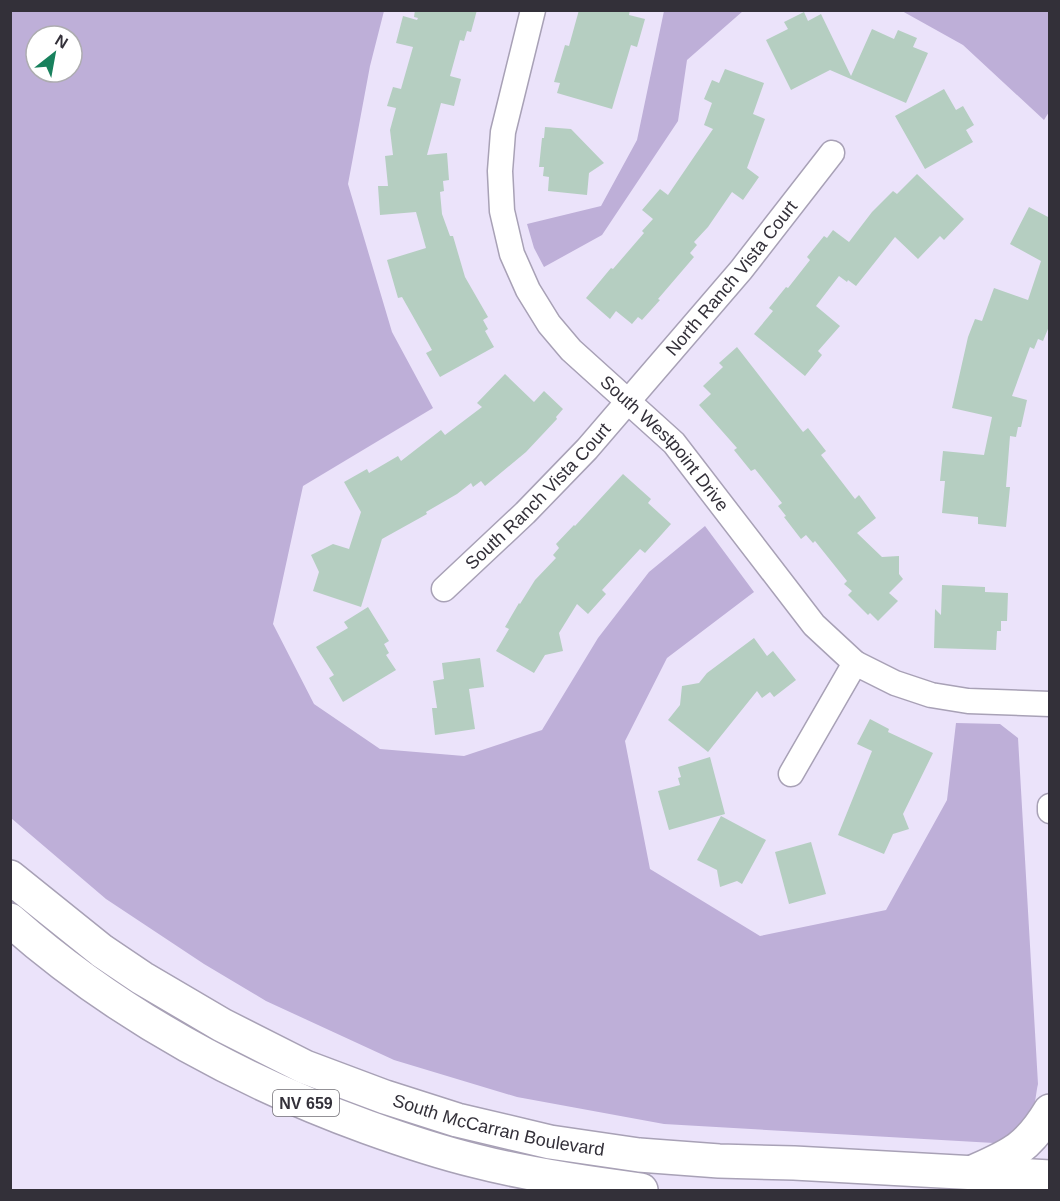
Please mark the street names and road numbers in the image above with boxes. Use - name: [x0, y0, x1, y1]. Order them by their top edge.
- street label: North Ranch Vista Court: [662, 197, 801, 360]
- street label: South Westpoint Drive: [596, 372, 733, 515]
- street label: South Ranch Vista Court: [461, 419, 615, 574]
- road number: NV 659: [273, 1090, 339, 1116]
- street label: South McCarran Boulevard: [390, 1090, 606, 1160]

